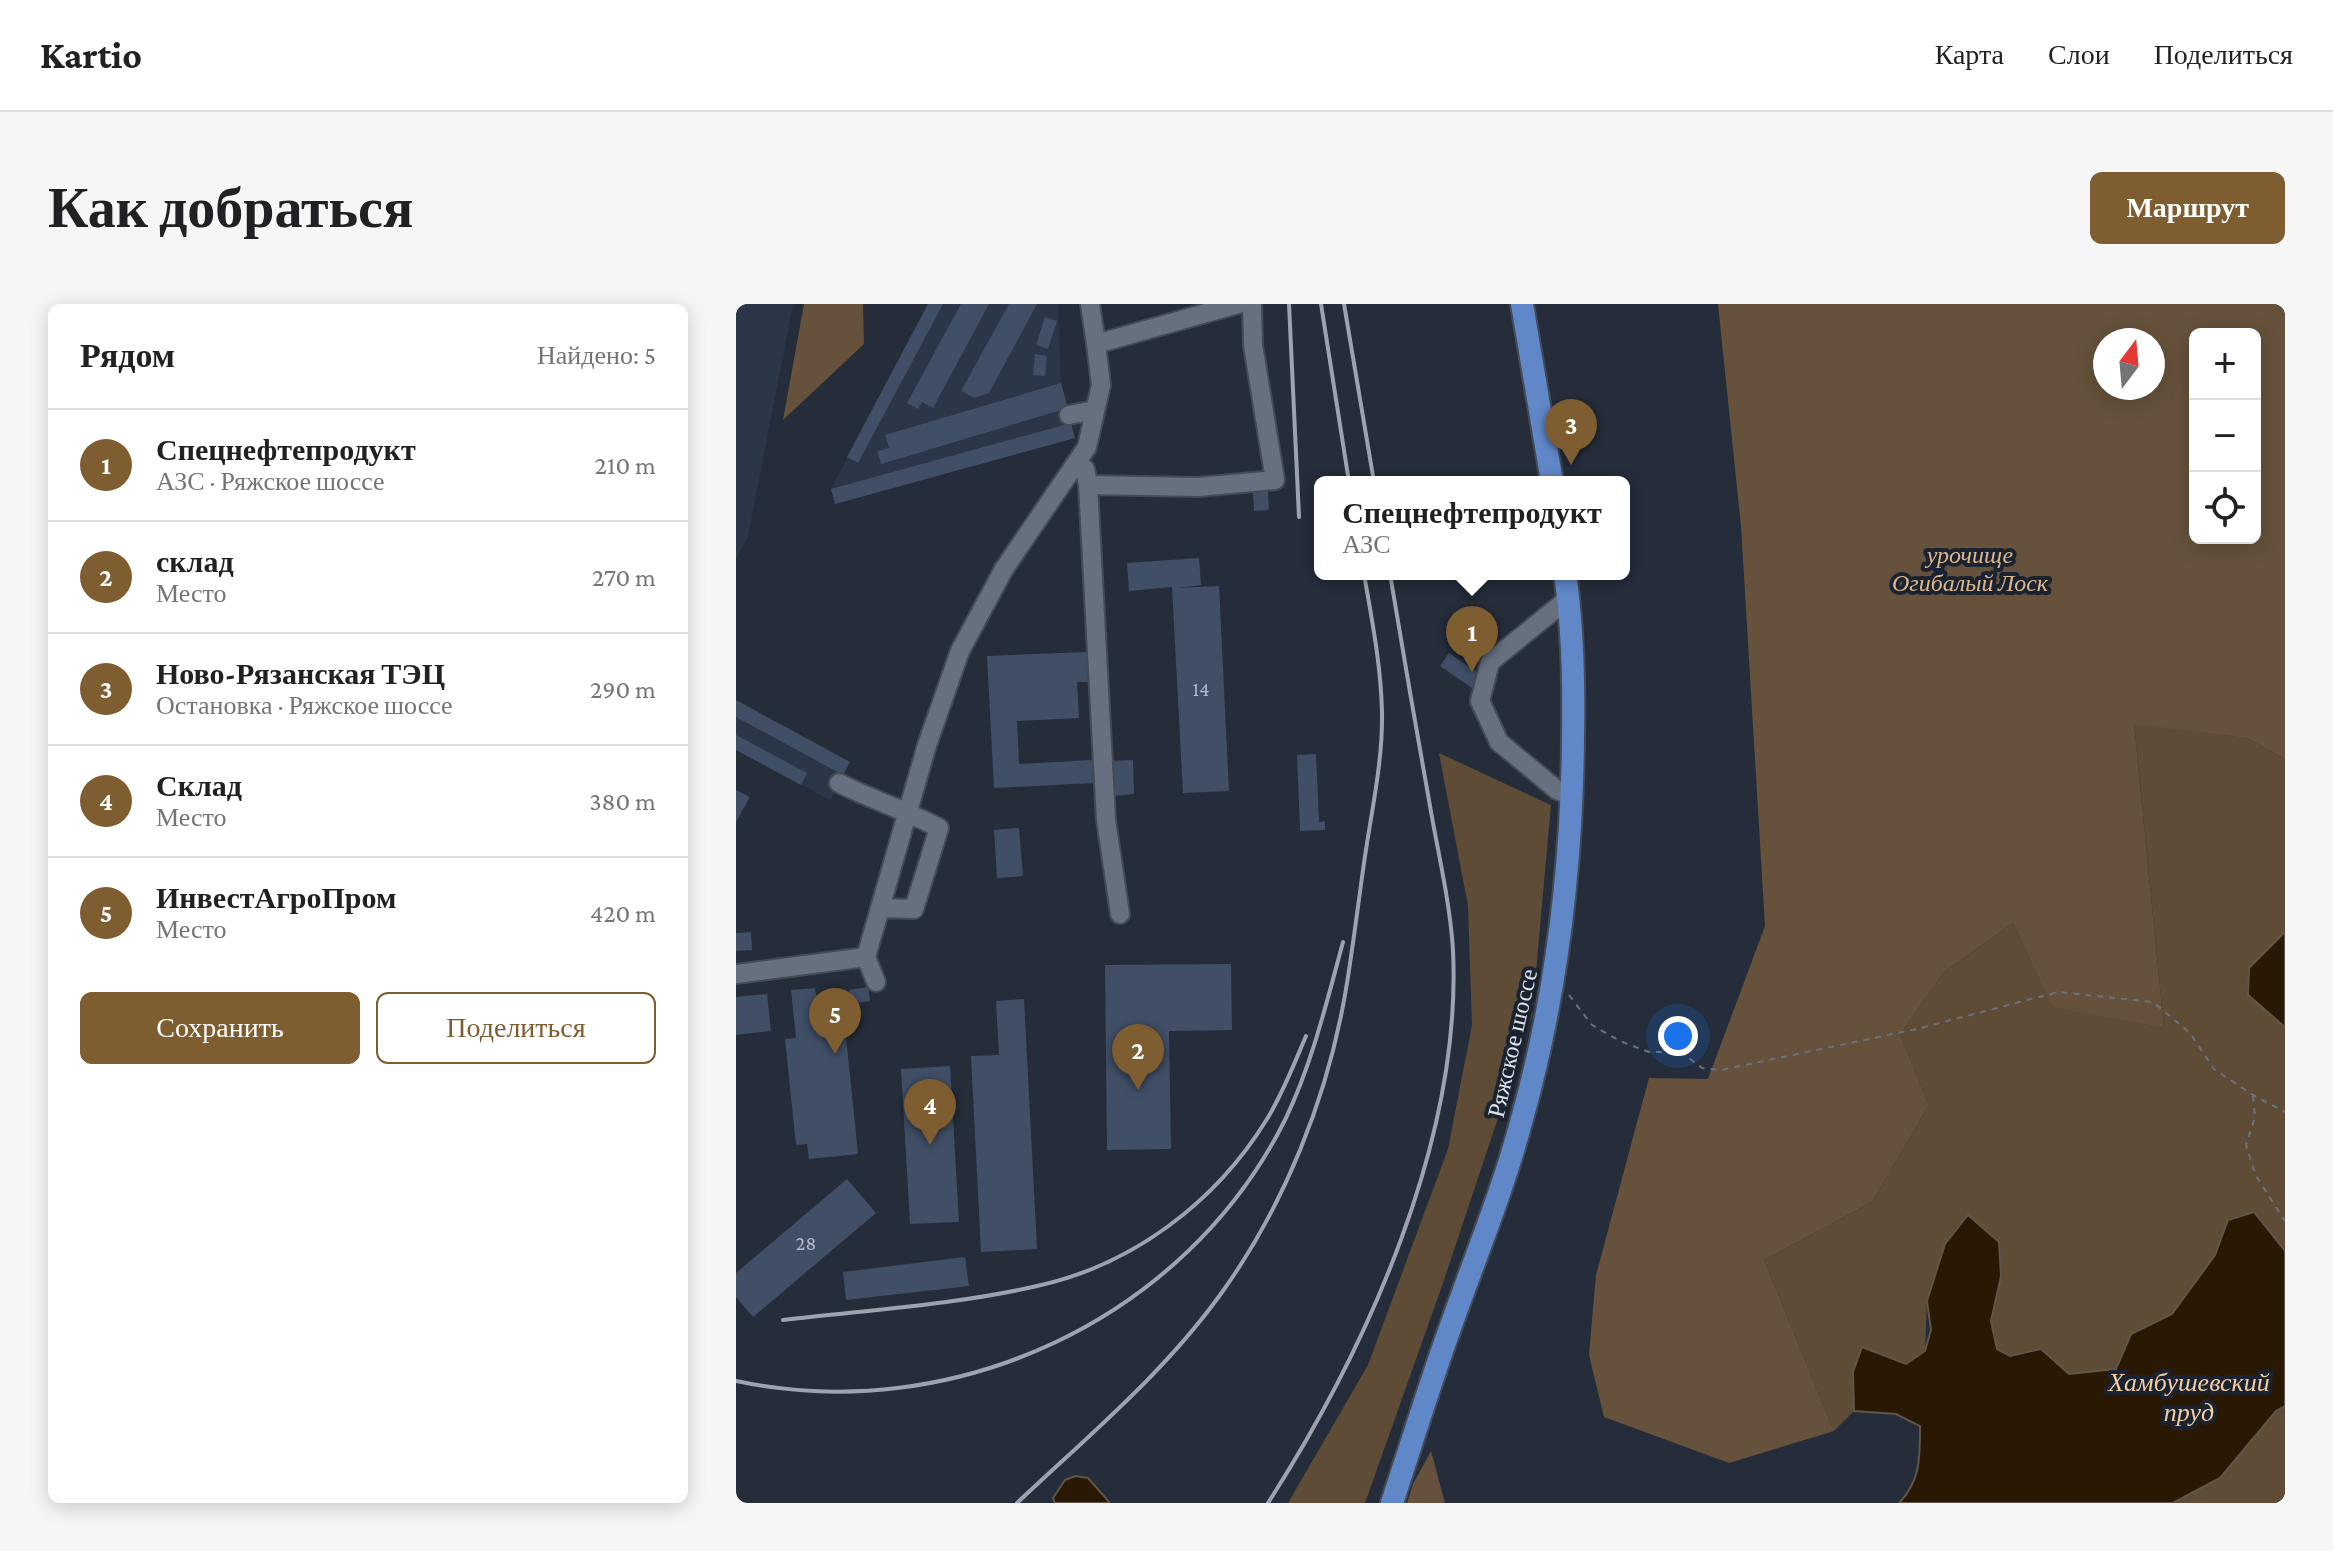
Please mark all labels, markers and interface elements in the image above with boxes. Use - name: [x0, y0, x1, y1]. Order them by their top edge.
- text: Kartio: [40, 34, 142, 76]
- text: Карта: [1935, 39, 2004, 70]
- text: Слои: [2048, 39, 2110, 70]
- text: Поделиться: [2154, 39, 2293, 70]
- button: Маршрут: [2090, 172, 2285, 244]
- text: Как добраться: [48, 177, 413, 239]
- north arrow: [2093, 328, 2165, 400]
- map controls: [2189, 328, 2261, 544]
- button: +: [2189, 328, 2261, 400]
- text: Рядом: [80, 337, 175, 374]
- text: Найдено: 5: [537, 341, 656, 370]
- pin: 3: [1545, 399, 1597, 465]
- button: −: [2189, 400, 2261, 472]
- text: Спецнефтепродукт: [156, 433, 416, 466]
- text: 1: [101, 451, 111, 480]
- text: 210 m: [595, 451, 656, 480]
- text: АЗС · Ряжское шоссе: [156, 467, 385, 496]
- button: locate: [2189, 472, 2261, 544]
- popup: [1314, 476, 1630, 580]
- text: Спецнефтепродукт: [1342, 496, 1602, 529]
- text: АЗС: [1342, 530, 1391, 559]
- park label: урочище Огибалый Лоск: [1892, 541, 2049, 596]
- text: склад: [156, 545, 234, 578]
- text: 2: [99, 563, 113, 592]
- text: 270 m: [592, 563, 656, 592]
- text: Место: [156, 579, 227, 608]
- pin: 1: [1446, 606, 1498, 672]
- text: Ново-Рязанская ТЭЦ: [156, 657, 445, 690]
- text: 3: [100, 675, 112, 704]
- text: 290 m: [590, 675, 656, 704]
- house number: 14: [1193, 678, 1209, 700]
- text: Остановка · Ряжское шоссе: [156, 691, 453, 720]
- text: Склад: [156, 769, 242, 802]
- text: 4: [99, 787, 113, 816]
- text: 380 m: [589, 787, 656, 816]
- text: Место: [156, 803, 227, 832]
- text: ИнвестАгроПром: [156, 881, 396, 914]
- text: 5: [100, 899, 112, 928]
- text: 420 m: [590, 899, 656, 928]
- text: Место: [156, 915, 227, 944]
- street label: Ряжское шоссе: [1482, 966, 1542, 1120]
- pin: 5: [809, 988, 861, 1054]
- button: Сохранить: [80, 992, 360, 1064]
- button: Поделиться: [376, 992, 656, 1064]
- your location: [1658, 1016, 1698, 1056]
- pin: 2: [1112, 1024, 1164, 1090]
- pin: 4: [904, 1079, 956, 1145]
- house number: 28: [796, 1232, 816, 1254]
- water label: Хамбушевский пруд: [2107, 1368, 2270, 1427]

